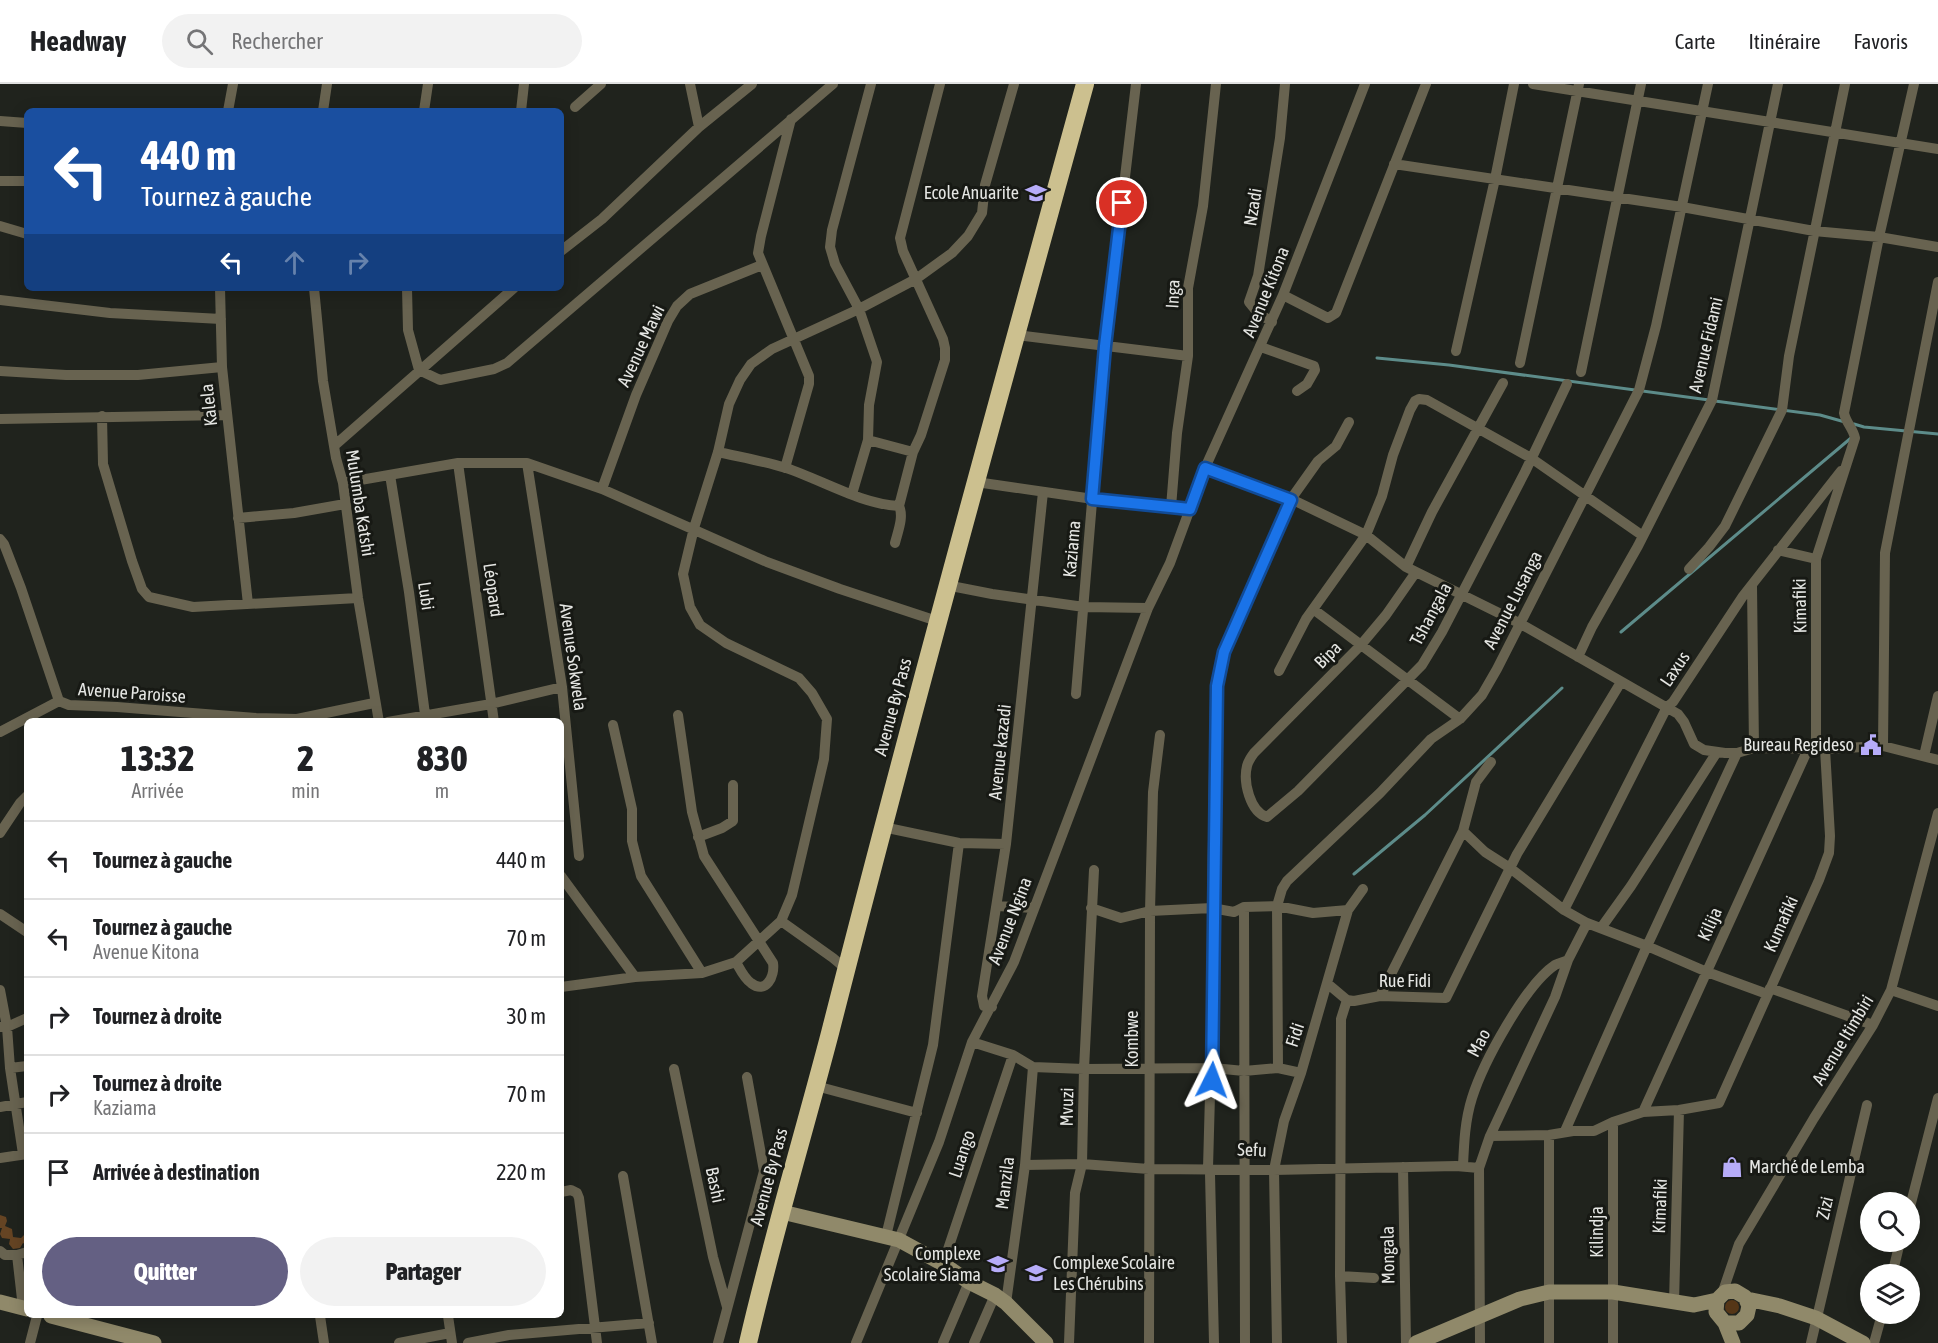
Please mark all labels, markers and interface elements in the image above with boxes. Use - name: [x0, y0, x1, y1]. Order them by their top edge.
- search box: [162, 14, 582, 68]
- text: Headway: [30, 25, 126, 57]
- icon: search: [183, 25, 216, 58]
- text: Rechercher: [231, 28, 323, 54]
- text: Carte: [1675, 29, 1715, 53]
- text: Itinéraire: [1748, 29, 1820, 53]
- text: Favoris: [1853, 29, 1908, 53]
- text: 440 m: [141, 131, 236, 179]
- icon: left: [42, 132, 120, 210]
- pin: [1096, 177, 1147, 228]
- text: Tournez à gauche: [141, 181, 312, 212]
- school or university icon: Ecole Anuarite: [1024, 181, 1048, 205]
- place label: Ecole Anuarite: [924, 182, 1019, 203]
- icon: arrive: [1105, 186, 1138, 219]
- street label: Nzadi: [1239, 186, 1266, 227]
- street label: Avenue Kitona: [1238, 243, 1293, 340]
- icon: left: [215, 246, 248, 279]
- icon: ahead: [278, 246, 311, 279]
- icon: right: [341, 246, 374, 279]
- street label: Inga: [1161, 279, 1184, 309]
- street label: Avenue Fidami: [1684, 295, 1727, 395]
- street label: Avenue Mawi: [613, 302, 669, 390]
- street label: Kalela: [196, 383, 221, 427]
- street label: Mulumba Katshi: [342, 448, 379, 558]
- street label: Kaziama: [1059, 520, 1084, 578]
- street label: Avenue Lusanga: [1479, 547, 1546, 652]
- street label: Léopard: [479, 562, 508, 618]
- street label: Kimafiki: [1789, 578, 1810, 634]
- street label: Tshangala: [1405, 579, 1456, 649]
- street label: Lubi: [414, 580, 439, 611]
- street label: Avenue Sokwela: [556, 602, 591, 712]
- street label: Bipa: [1310, 637, 1346, 673]
- street label: Laxus: [1655, 647, 1694, 690]
- street label: Avenue By Pass: [869, 656, 916, 758]
- street label: Avenue Paroisse: [77, 678, 187, 707]
- street label: Avenue kazadi: [984, 703, 1015, 801]
- public building icon: Bureau Regideso: [1859, 733, 1883, 757]
- place label: Bureau Regideso: [1743, 734, 1854, 755]
- text: 13:32: [121, 737, 195, 779]
- text: 2: [297, 737, 314, 779]
- text: 830: [417, 737, 467, 779]
- text: Arrivée: [132, 779, 184, 802]
- text: min: [291, 779, 320, 802]
- text: m: [435, 779, 449, 802]
- icon: left: [42, 844, 75, 877]
- text: Tournez à gauche: [93, 847, 232, 873]
- text: 440 m: [496, 847, 546, 873]
- street label: Avenue Ngina: [983, 874, 1036, 967]
- street label: Kumafiki: [1759, 892, 1802, 955]
- street label: Kilija: [1693, 904, 1726, 944]
- text: Tournez à gauche: [93, 914, 232, 940]
- icon: left: [42, 922, 75, 955]
- text: 70 m: [506, 925, 546, 951]
- text: Avenue Kitona: [93, 940, 199, 963]
- street label: Rue Fidi: [1379, 970, 1431, 991]
- street label: Avenue Itimbiri: [1807, 991, 1878, 1089]
- icon: right: [42, 1000, 75, 1033]
- text: Tournez à droite: [93, 1003, 222, 1029]
- text: 30 m: [506, 1003, 546, 1029]
- street label: Kombwe: [1121, 1011, 1142, 1067]
- street label: Fidi: [1281, 1020, 1308, 1050]
- street label: Mao: [1463, 1025, 1495, 1060]
- position arrow: [1180, 1048, 1244, 1112]
- text: Tournez à droite: [93, 1070, 222, 1096]
- icon: right: [42, 1078, 75, 1111]
- text: 70 m: [506, 1081, 546, 1107]
- street label: Mvuzi: [1056, 1087, 1077, 1127]
- text: Kaziama: [93, 1096, 157, 1119]
- street label: Avenue By Pass: [745, 1126, 792, 1228]
- street label: Luango: [944, 1127, 979, 1180]
- street label: Sefu: [1237, 1138, 1267, 1161]
- street label: Manzila: [991, 1155, 1018, 1210]
- shop icon: Marché de Lemba: [1720, 1155, 1744, 1179]
- icon: arrive: [42, 1156, 75, 1189]
- place label: Marché de Lemba: [1749, 1156, 1865, 1177]
- text: Arrivée à destination: [93, 1159, 260, 1185]
- text: 220 m: [496, 1159, 546, 1185]
- street label: Bashi: [701, 1165, 730, 1205]
- street label: Kimafiki: [1648, 1178, 1671, 1234]
- map controls: [1860, 1192, 1920, 1324]
- button: search: [1860, 1192, 1920, 1252]
- street label: Zizi: [1812, 1194, 1837, 1221]
- street label: Kilindja: [1586, 1206, 1607, 1258]
- street label: Mongala: [1376, 1226, 1399, 1284]
- button: Quitter: [42, 1237, 288, 1306]
- button: Partager: [300, 1237, 546, 1306]
- place label: Complexe Scolaire Siama: [884, 1243, 981, 1285]
- school or university icon: Complexe Scolaire Siama: [986, 1252, 1010, 1276]
- place label: Complexe Scolaire Les Chérubins: [1053, 1252, 1175, 1294]
- school or university icon: Complexe Scolaire Les Chérubins: [1024, 1261, 1048, 1285]
- button: layers: [1860, 1264, 1920, 1324]

